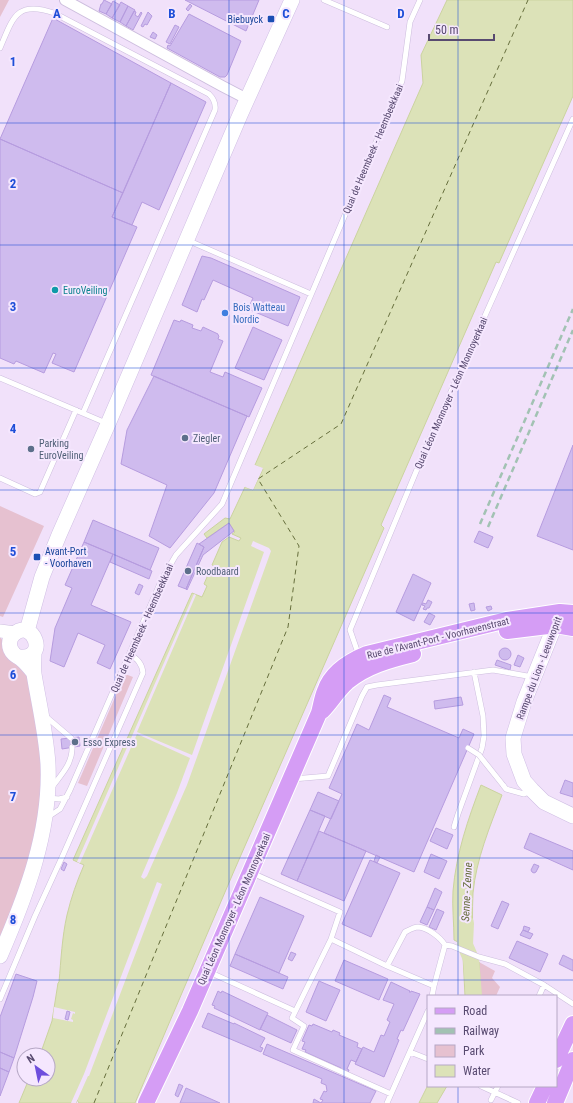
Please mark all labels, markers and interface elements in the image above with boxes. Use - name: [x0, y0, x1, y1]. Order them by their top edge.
- text: A: [53, 6, 61, 21]
- text: B: [168, 6, 176, 21]
- text: C: [282, 6, 290, 21]
- text: D: [397, 6, 405, 21]
- place label: Biebuyck: [228, 14, 263, 25]
- marker: Biebuyck: [266, 14, 276, 24]
- scale bar: [429, 16, 494, 42]
- text: 50 m: [435, 23, 459, 37]
- text: 1: [10, 54, 16, 69]
- street label: Quai de Heembeek - Heembeekkaai: [341, 83, 405, 215]
- text: 2: [10, 176, 17, 191]
- marker: EuroVeiling: [50, 285, 60, 295]
- place label: EuroVeiling: [63, 285, 107, 296]
- text: 3: [10, 299, 16, 314]
- place label: Bois Watteau Nordic: [233, 302, 285, 325]
- marker: Bois Watteau Nordic: [220, 308, 230, 318]
- street label: Quai Léon Monnoyer - Léon Monnoyerkaai: [412, 315, 490, 471]
- text: 4: [10, 421, 17, 436]
- marker: Ziegler: [180, 433, 190, 443]
- place label: Ziegler: [193, 433, 220, 444]
- place label: Parking EuroVeiling: [39, 438, 83, 461]
- marker: Parking EuroVeiling: [26, 444, 36, 454]
- text: 5: [10, 544, 17, 559]
- place label: Avant-Port - Voorhaven: [45, 546, 92, 569]
- marker: Avant-Port - Voorhaven: [32, 552, 42, 562]
- street label: Quai de Heembeek - Heembeekkaai: [109, 562, 175, 694]
- marker: Roodbaard: [183, 566, 193, 576]
- place label: Roodbaard: [196, 566, 239, 577]
- street label: Rue de l'Avant-Port - Voorhavenstraat: [366, 615, 510, 661]
- street label: Rampe du Lion - Leeuwoprit: [514, 615, 564, 721]
- text: 6: [10, 667, 17, 682]
- marker: Esso Express: [70, 737, 80, 747]
- place label: Esso Express: [83, 737, 136, 748]
- text: 7: [10, 789, 17, 804]
- street label: Quai Léon Monnoyer - Léon Monnoyerkaai: [195, 831, 273, 987]
- water label: Senne - Zenne: [459, 862, 475, 922]
- text: 8: [10, 912, 16, 927]
- legend: [427, 995, 557, 1087]
- text: Road: [463, 1004, 487, 1018]
- text: Railway: [463, 1024, 499, 1038]
- text: Park: [463, 1044, 485, 1058]
- north arrow: [16, 1047, 56, 1087]
- text: N: [24, 1052, 37, 1066]
- text: Water: [463, 1064, 491, 1078]

